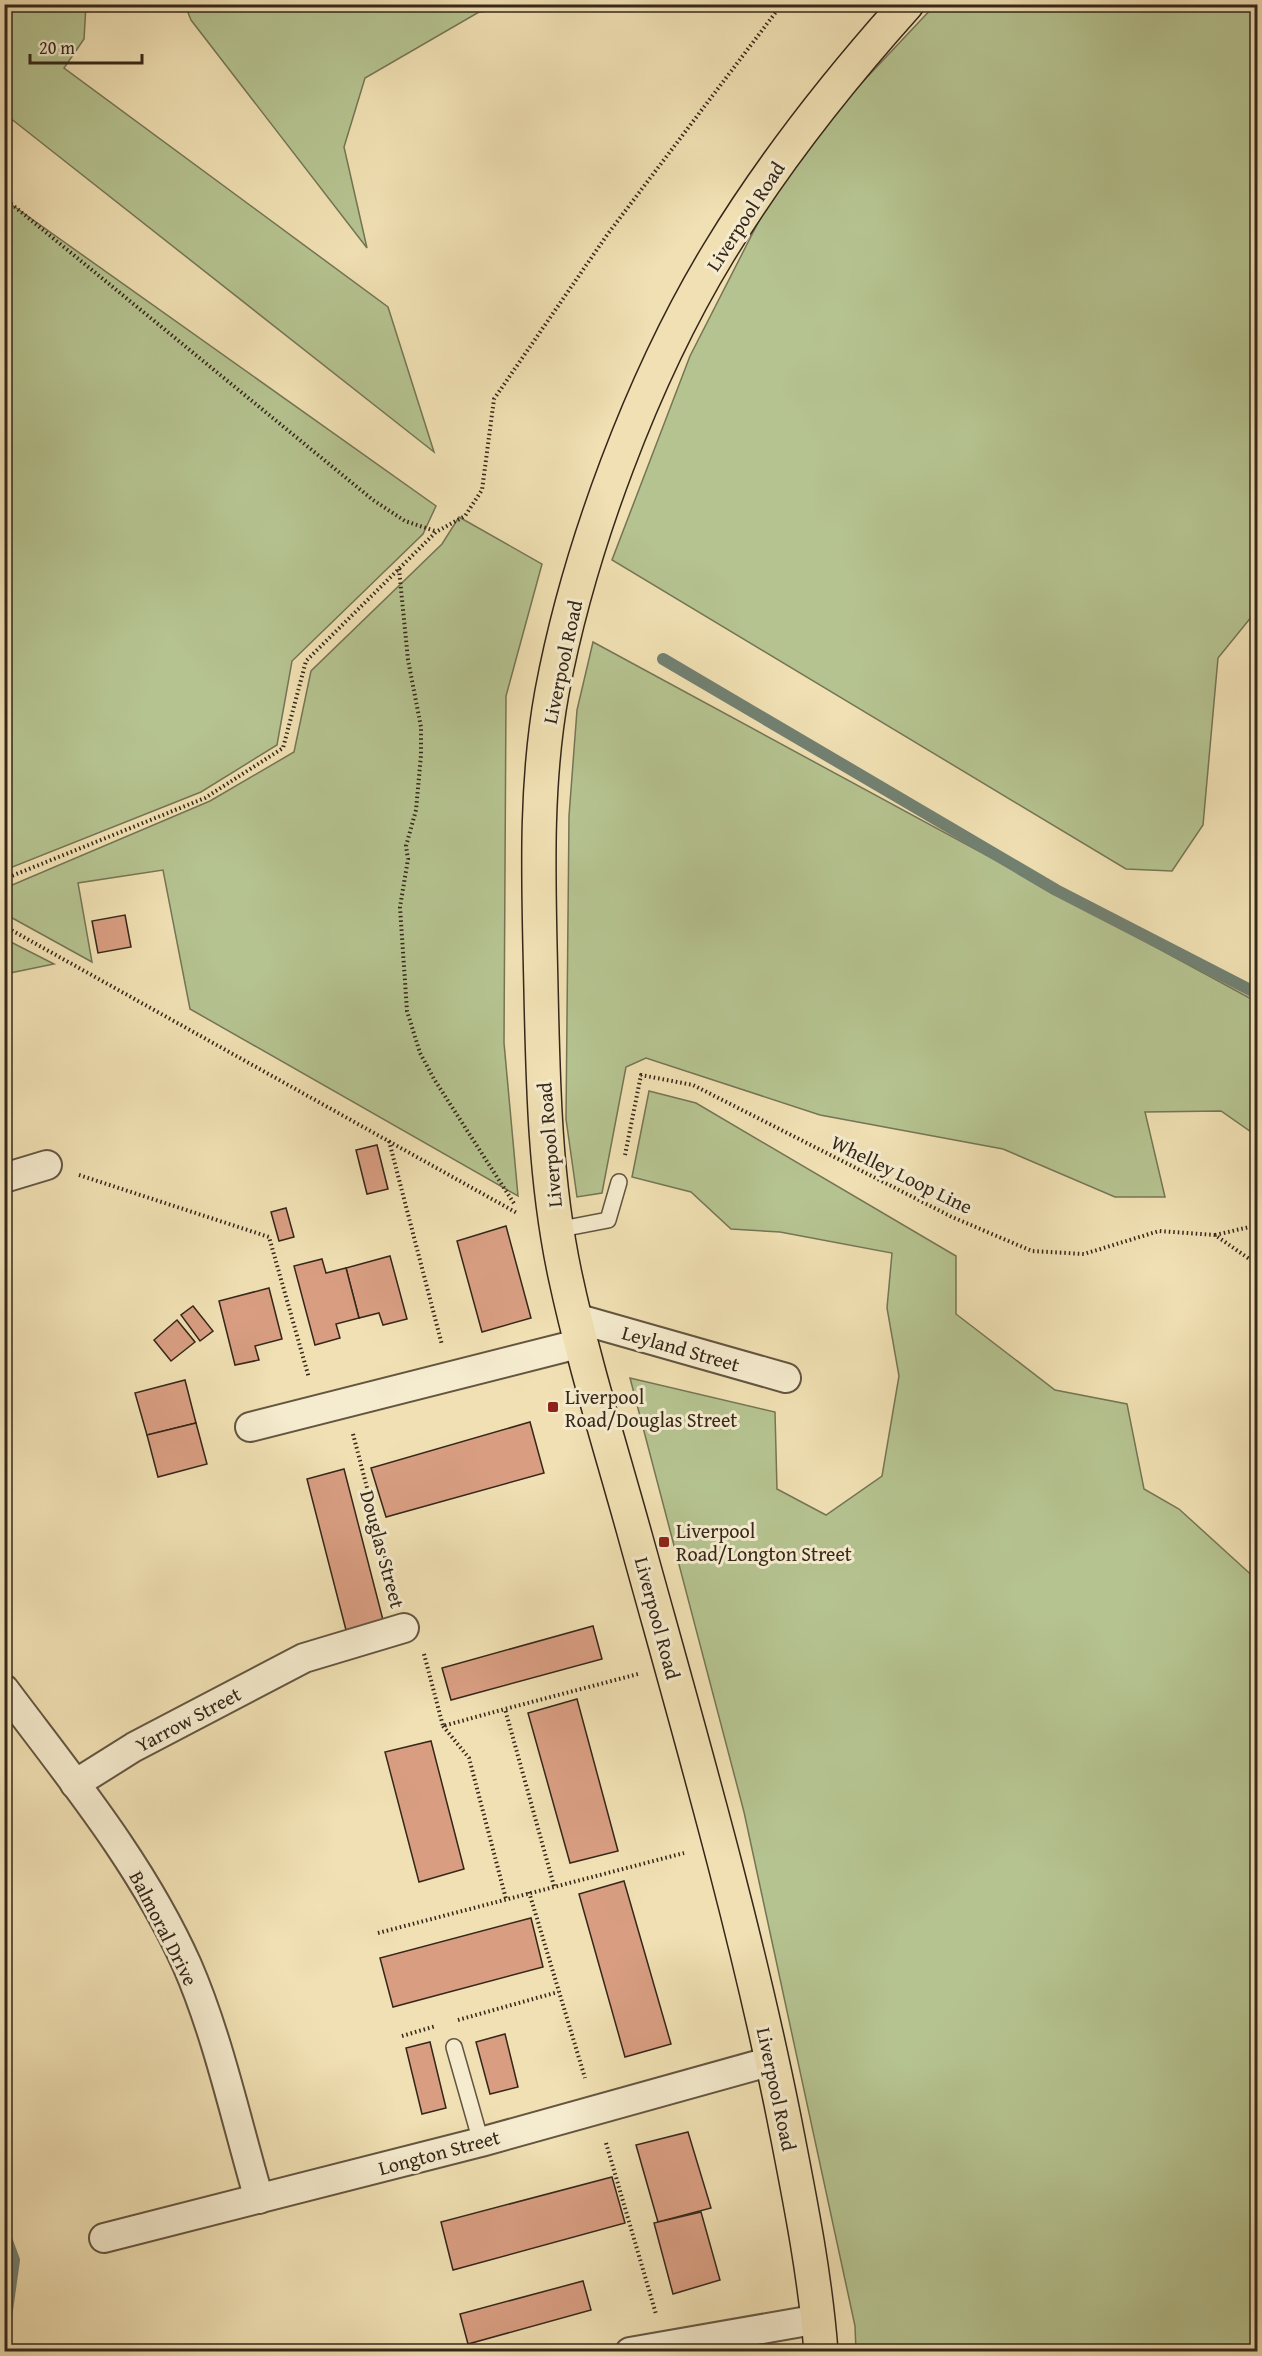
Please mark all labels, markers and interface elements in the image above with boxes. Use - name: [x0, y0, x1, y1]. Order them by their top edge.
- scale bar: [30, 27, 142, 65]
- text: 20 m: [39, 34, 75, 61]
- street label: Liverpool Road: [699, 155, 792, 277]
- street label: Liverpool Road: [535, 597, 589, 726]
- street label: Liverpool Road: [529, 1081, 569, 1209]
- street label: Whelley Loop Line: [826, 1127, 978, 1221]
- street label: Leyland Street: [619, 1317, 743, 1379]
- place label: Liverpool Road/Douglas Street: [565, 1382, 737, 1434]
- marker: Liverpool Road/Douglas Street: [546, 1400, 560, 1414]
- street label: Douglas Street: [353, 1487, 413, 1611]
- place label: Liverpool Road/Longton Street: [676, 1516, 852, 1568]
- marker: Liverpool Road/Longton Street: [657, 1535, 671, 1549]
- street label: Liverpool Road: [628, 1554, 688, 1683]
- street label: Yarrow Street: [130, 1679, 246, 1759]
- street label: Balmoral Drive: [123, 1866, 205, 1990]
- street label: Liverpool Road: [750, 2025, 804, 2154]
- street label: Longton Street: [375, 2122, 503, 2182]

